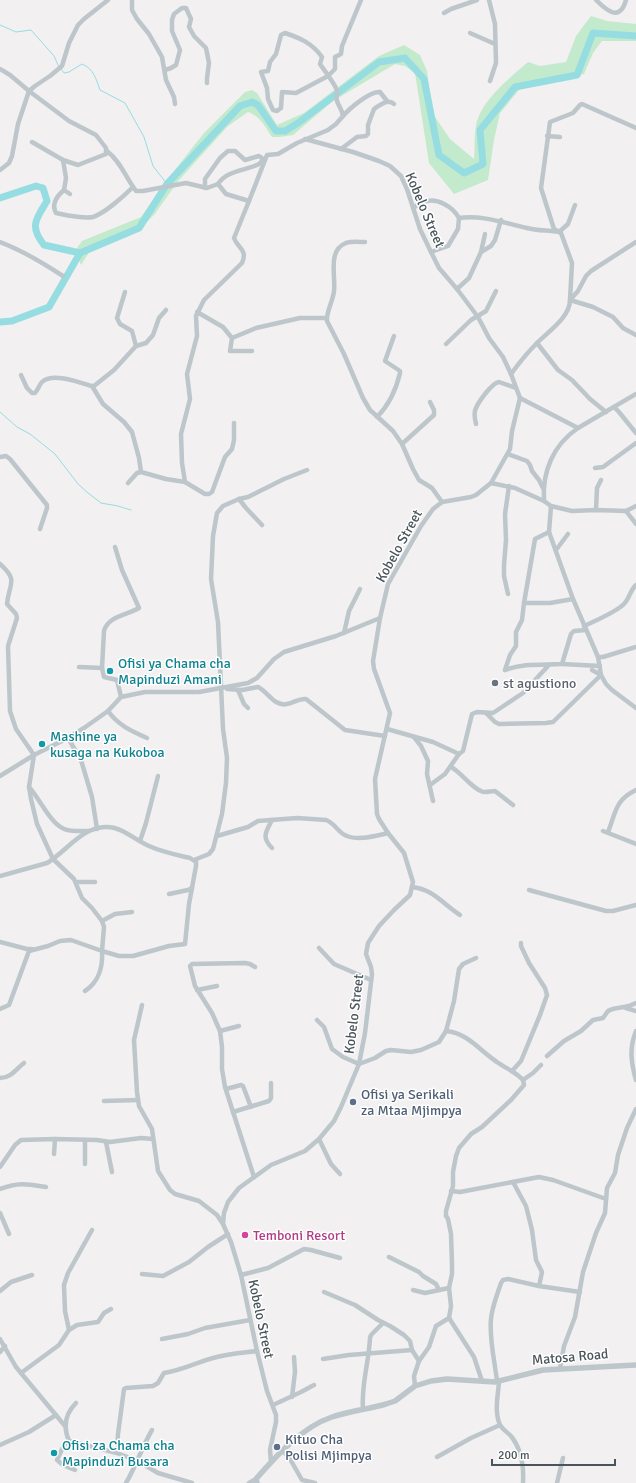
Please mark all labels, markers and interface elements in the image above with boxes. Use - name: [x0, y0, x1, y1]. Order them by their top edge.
- street label: Kobelo Street: [401, 170, 449, 251]
- street label: Kobelo Street: [372, 507, 426, 585]
- place label: Ofisi ya Chama cha Mapinduzi Amani: [118, 655, 231, 688]
- marker: Ofisi ya Chama cha Mapinduzi Amani: [105, 666, 115, 676]
- place label: st agustiono: [503, 675, 576, 692]
- marker: st agustiono: [490, 678, 500, 688]
- place label: Mashine ya kusaga na Kukoboa: [50, 728, 165, 761]
- marker: Mashine ya kusaga na Kukoboa: [37, 739, 47, 749]
- street label: Kobelo Street: [341, 973, 367, 1055]
- place label: Ofisi ya Serikali za Mtaa Mjimpya: [361, 1086, 462, 1119]
- marker: Ofisi ya Serikali za Mtaa Mjimpya: [348, 1097, 358, 1107]
- place label: Temboni Resort: [253, 1227, 345, 1244]
- marker: Temboni Resort: [240, 1230, 250, 1240]
- street label: Kobelo Street: [244, 1278, 278, 1360]
- street label: Matosa Road: [531, 1345, 609, 1369]
- place label: Kituo Cha Polisi Mjimpya: [285, 1431, 372, 1464]
- place label: Ofisi za Chama cha Mapinduzi Busara: [62, 1437, 175, 1470]
- scale bar: [492, 1441, 615, 1467]
- marker: Kituo Cha Polisi Mjimpya: [272, 1442, 282, 1452]
- marker: Ofisi za Chama cha Mapinduzi Busara: [49, 1448, 59, 1458]
- text: 200 m: [498, 1448, 530, 1463]

